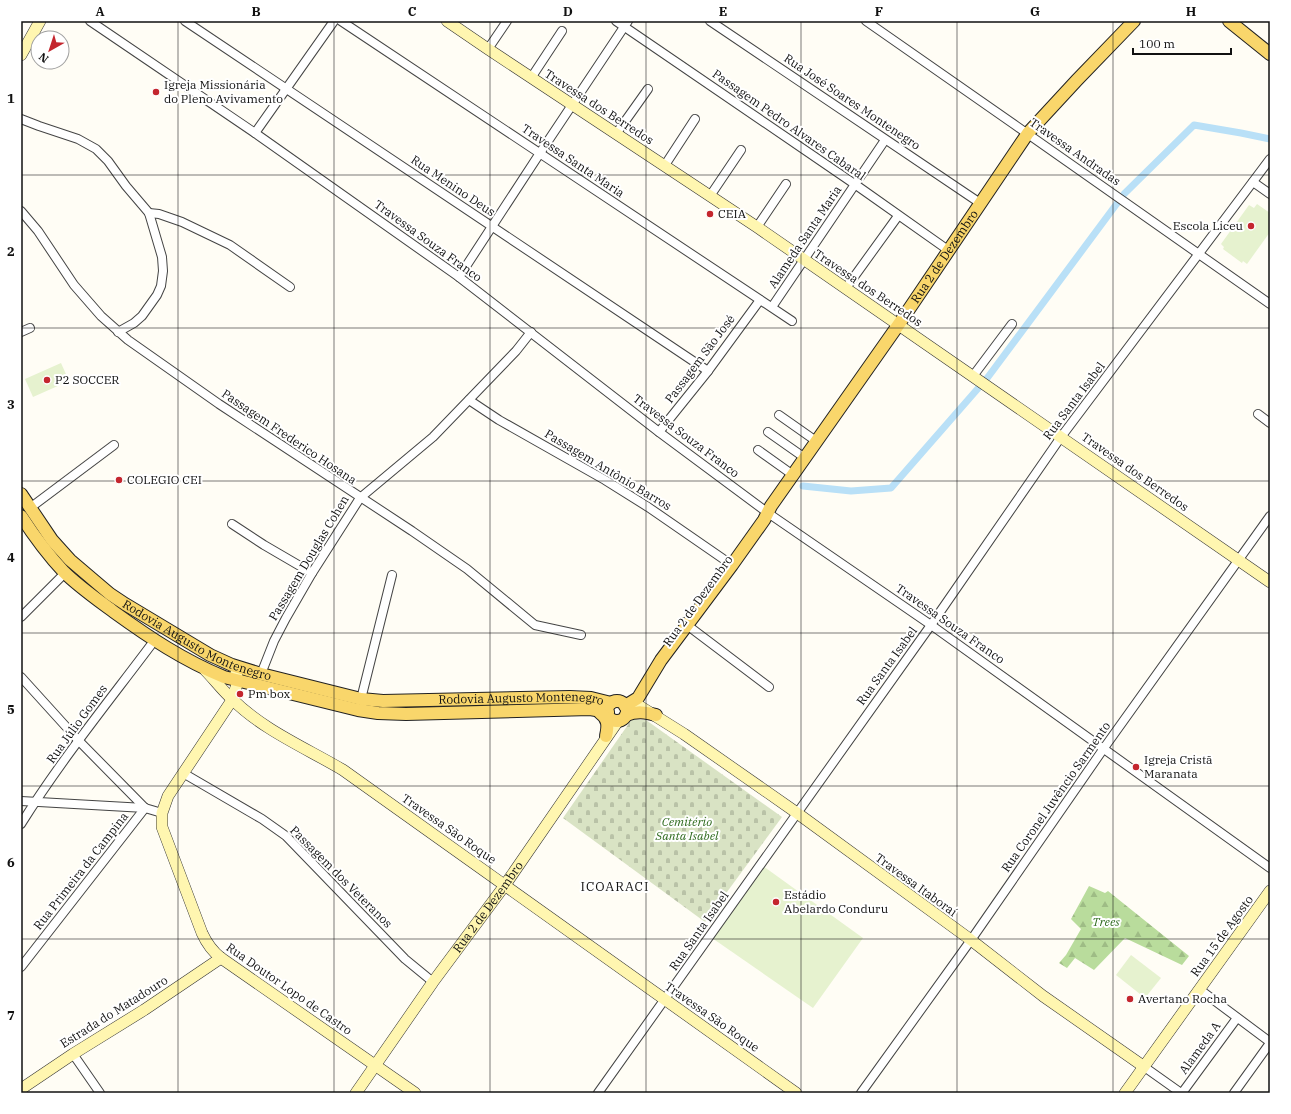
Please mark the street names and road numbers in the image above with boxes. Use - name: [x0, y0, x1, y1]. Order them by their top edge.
- street label: Rua José Soares Montenegro: [781, 50, 923, 153]
- street label: Travessa dos Berredos: [542, 66, 657, 148]
- street label: Passagem Pedro Alvares Cabaral: [710, 66, 869, 184]
- street label: Travessa Andradas: [1027, 115, 1124, 189]
- street label: Travessa Santa Maria: [519, 121, 628, 201]
- street label: Rua Menino Deus: [408, 152, 498, 219]
- street label: Alameda Santa Maria: [765, 182, 845, 291]
- street label: Travessa Souza Franco: [372, 197, 485, 285]
- street label: Rua 2 de Dezembro: [907, 207, 981, 306]
- street label: Travessa dos Berredos: [811, 246, 925, 329]
- street label: Passagem São José: [662, 312, 738, 406]
- street label: Rua Santa Isabel: [1040, 359, 1108, 443]
- street label: Passagem Frederico Hosana: [219, 386, 360, 488]
- street label: Travessa Souza Franco: [630, 391, 743, 481]
- street label: Passagem Antônio Barros: [542, 426, 674, 513]
- street label: Travessa dos Berredos: [1079, 429, 1192, 514]
- street label: Passagem Douglas Cohen: [265, 492, 352, 623]
- street label: Rua 2 de Dezembro: [659, 552, 736, 649]
- street label: Travessa Souza Franco: [893, 580, 1008, 667]
- street label: Rodovia Augusto Montenegro: [120, 596, 273, 683]
- street label: Rua Santa Isabel: [853, 623, 920, 708]
- street label: Rua Júlio Gomes: [43, 681, 110, 766]
- street label: Rodovia Augusto Montenegro: [438, 689, 606, 708]
- street label: Rua Coronel Juvêncio Sarmento: [998, 719, 1113, 875]
- street label: Travessa São Roque: [399, 790, 499, 867]
- street label: Rua Primeira da Campina: [30, 809, 131, 933]
- street label: Passagem dos Veteranos: [287, 822, 396, 931]
- street label: Travessa Itaboraí: [872, 850, 960, 919]
- street label: Rua 2 de Dezembro: [449, 858, 526, 955]
- street label: Rua Santa Isabel: [666, 888, 732, 973]
- street label: Rua 15 de Agosto: [1187, 892, 1256, 979]
- street label: Rua Doutor Lopo de Castro: [223, 939, 355, 1038]
- street label: Estrada do Matadouro: [57, 972, 171, 1051]
- street label: Travessa São Roque: [662, 978, 762, 1055]
- street label: Alameda A: [1176, 1018, 1224, 1077]

